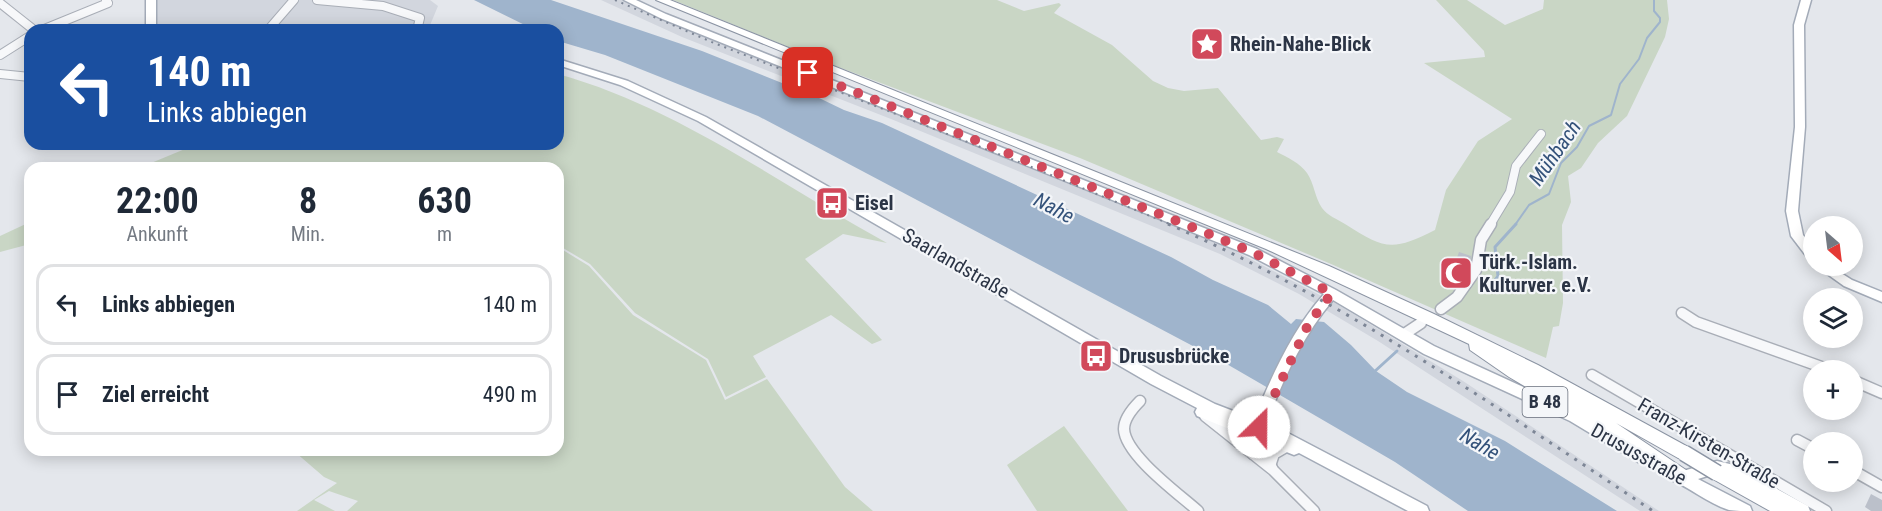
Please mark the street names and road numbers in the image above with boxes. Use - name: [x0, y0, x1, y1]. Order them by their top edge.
- street label: Saarlandstraße: [898, 223, 1014, 303]
- road number: B 48: [1522, 387, 1568, 417]
- street label: Franz-Kirsten-Straße: [1634, 393, 1784, 493]
- street label: Drususstraße: [1587, 418, 1691, 490]

